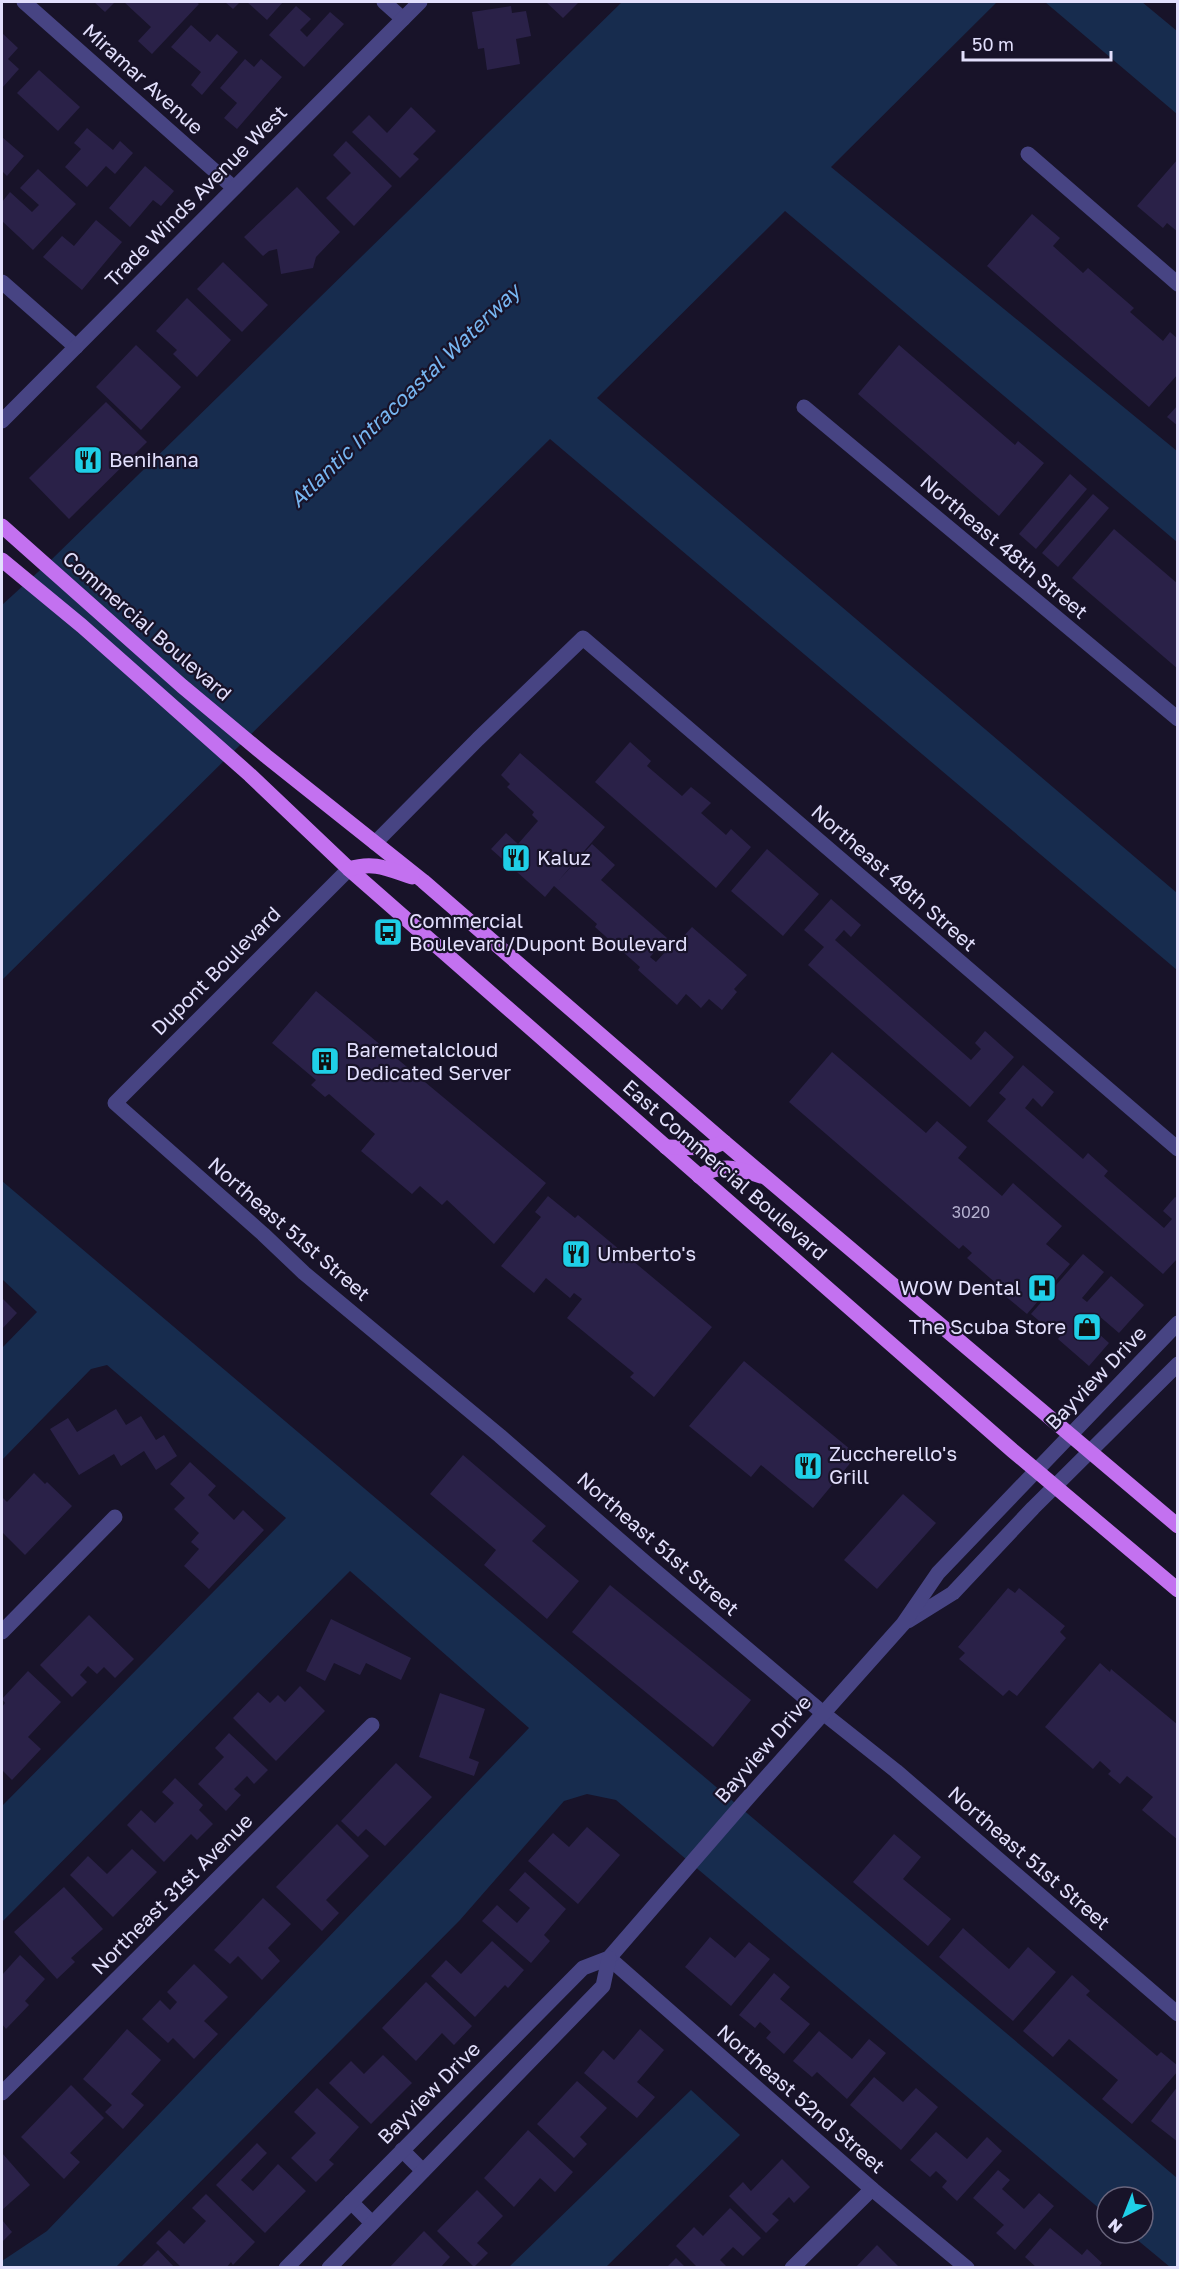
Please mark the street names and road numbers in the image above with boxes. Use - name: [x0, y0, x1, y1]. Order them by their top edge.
- street label: Miramar Avenue: [78, 18, 209, 139]
- street label: Trade Winds Avenue West: [99, 99, 291, 291]
- street label: Northeast 48th Street: [916, 469, 1093, 623]
- street label: Commercial Boulevard: [58, 545, 237, 705]
- street label: Northeast 49th Street: [807, 799, 982, 956]
- street label: Dupont Boulevard: [146, 901, 285, 1040]
- street label: East Commercial Boulevard: [619, 1074, 833, 1264]
- street label: Northeast 51st Street: [204, 1152, 375, 1305]
- street label: Bayview Drive: [1040, 1320, 1151, 1434]
- street label: Northeast 51st Street: [573, 1467, 744, 1620]
- street label: Bayview Drive: [709, 1690, 816, 1807]
- street label: Northeast 51st Street: [944, 1781, 1115, 1934]
- street label: Northeast 31st Avenue: [86, 1808, 257, 1979]
- street label: Northeast 52nd Street: [713, 2019, 890, 2178]
- street label: Bayview Drive: [372, 2036, 484, 2148]

